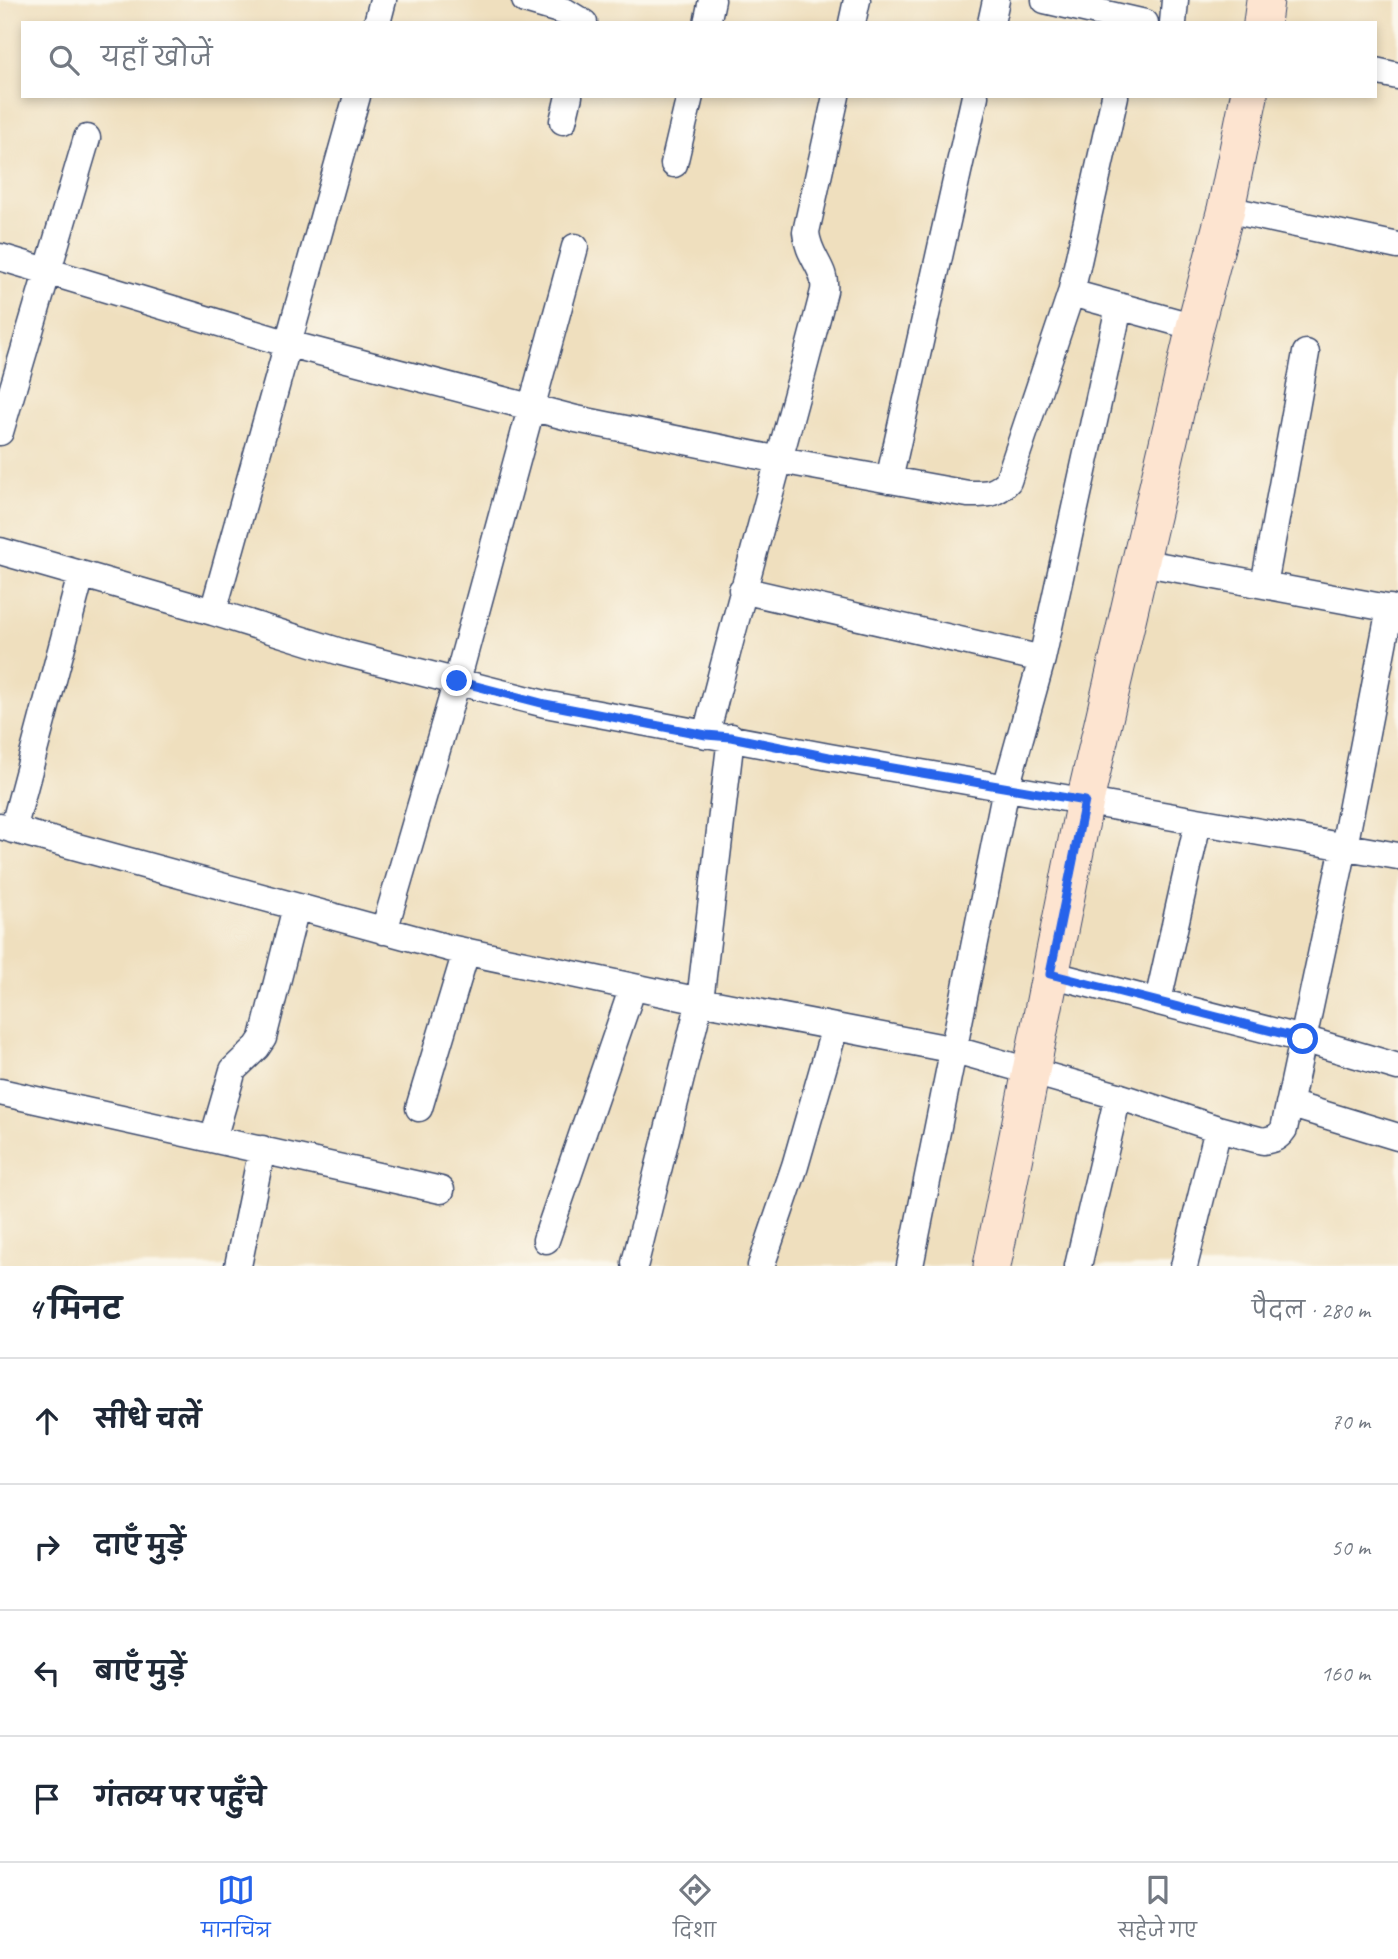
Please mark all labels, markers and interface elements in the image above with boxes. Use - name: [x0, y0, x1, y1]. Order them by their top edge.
- search box: [21, 21, 1377, 98]
- icon: search: [45, 41, 83, 79]
- text: यहाँ खोजें: [101, 41, 212, 74]
- route end: [441, 665, 472, 696]
- route start: [1287, 1023, 1318, 1054]
- text: 4 मिनट: [28, 1290, 122, 1328]
- text: पैदल · 280 m: [1252, 1296, 1370, 1325]
- icon: ahead: [28, 1402, 66, 1440]
- text: सीधे चलें: [95, 1403, 201, 1436]
- text: 70 m: [1331, 1407, 1370, 1436]
- icon: right: [28, 1528, 66, 1566]
- text: दाएँ मुड़ें: [95, 1529, 185, 1562]
- text: 50 m: [1331, 1533, 1370, 1562]
- icon: left: [28, 1654, 66, 1692]
- text: बाएँ मुड़ें: [95, 1655, 186, 1688]
- text: 160 m: [1321, 1659, 1370, 1688]
- icon: arrive: [28, 1780, 66, 1818]
- text: गंतव्य पर पहुँचे: [95, 1781, 266, 1814]
- tab: मानचित्र: [201, 1871, 271, 1951]
- tab: दिशा: [673, 1871, 716, 1951]
- tab: सहेजे गए: [1118, 1871, 1197, 1951]

